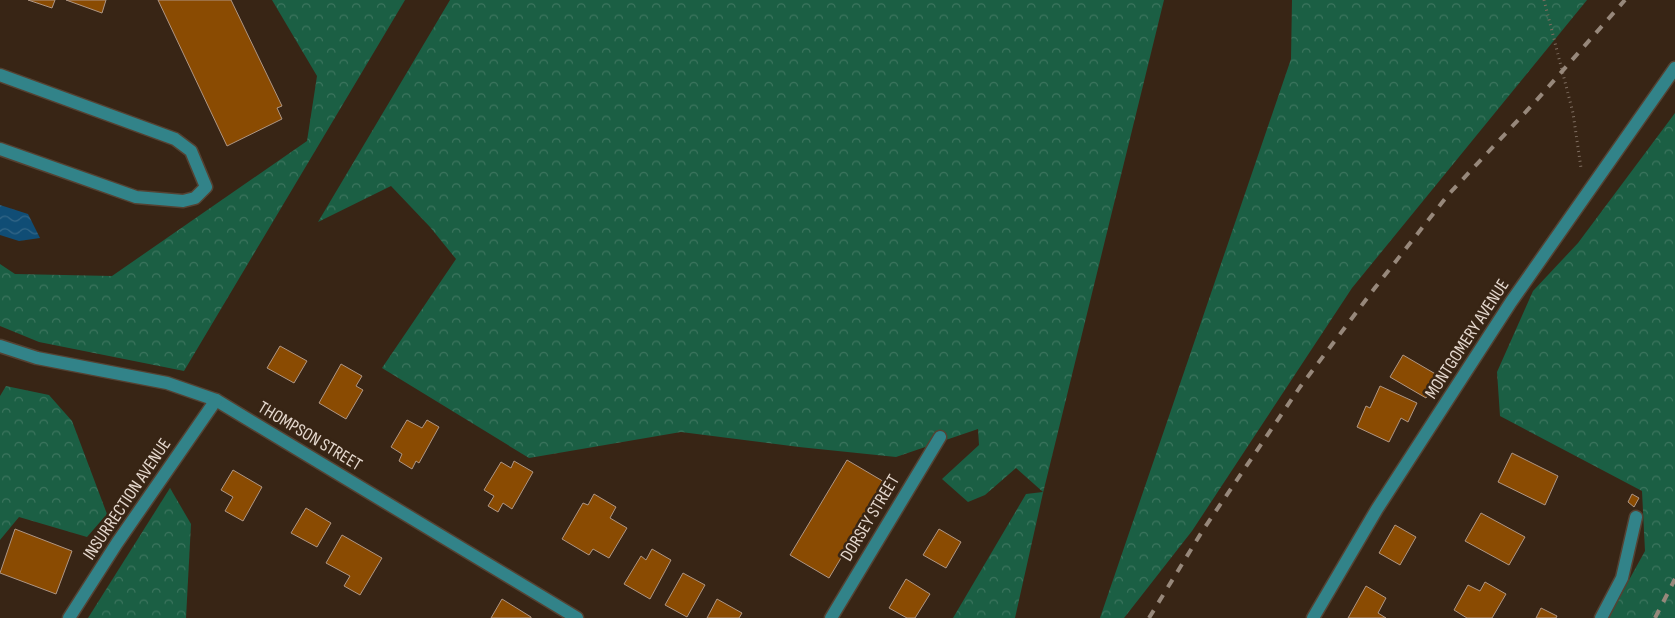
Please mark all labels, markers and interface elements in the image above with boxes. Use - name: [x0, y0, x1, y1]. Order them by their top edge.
- street label: MONTGOMERY AVENUE: [1421, 275, 1513, 403]
- street label: THOMPSON STREET: [254, 397, 366, 475]
- street label: INSURRECTION AVENUE: [79, 434, 175, 564]
- street label: DORSEY STREET: [836, 471, 904, 565]

